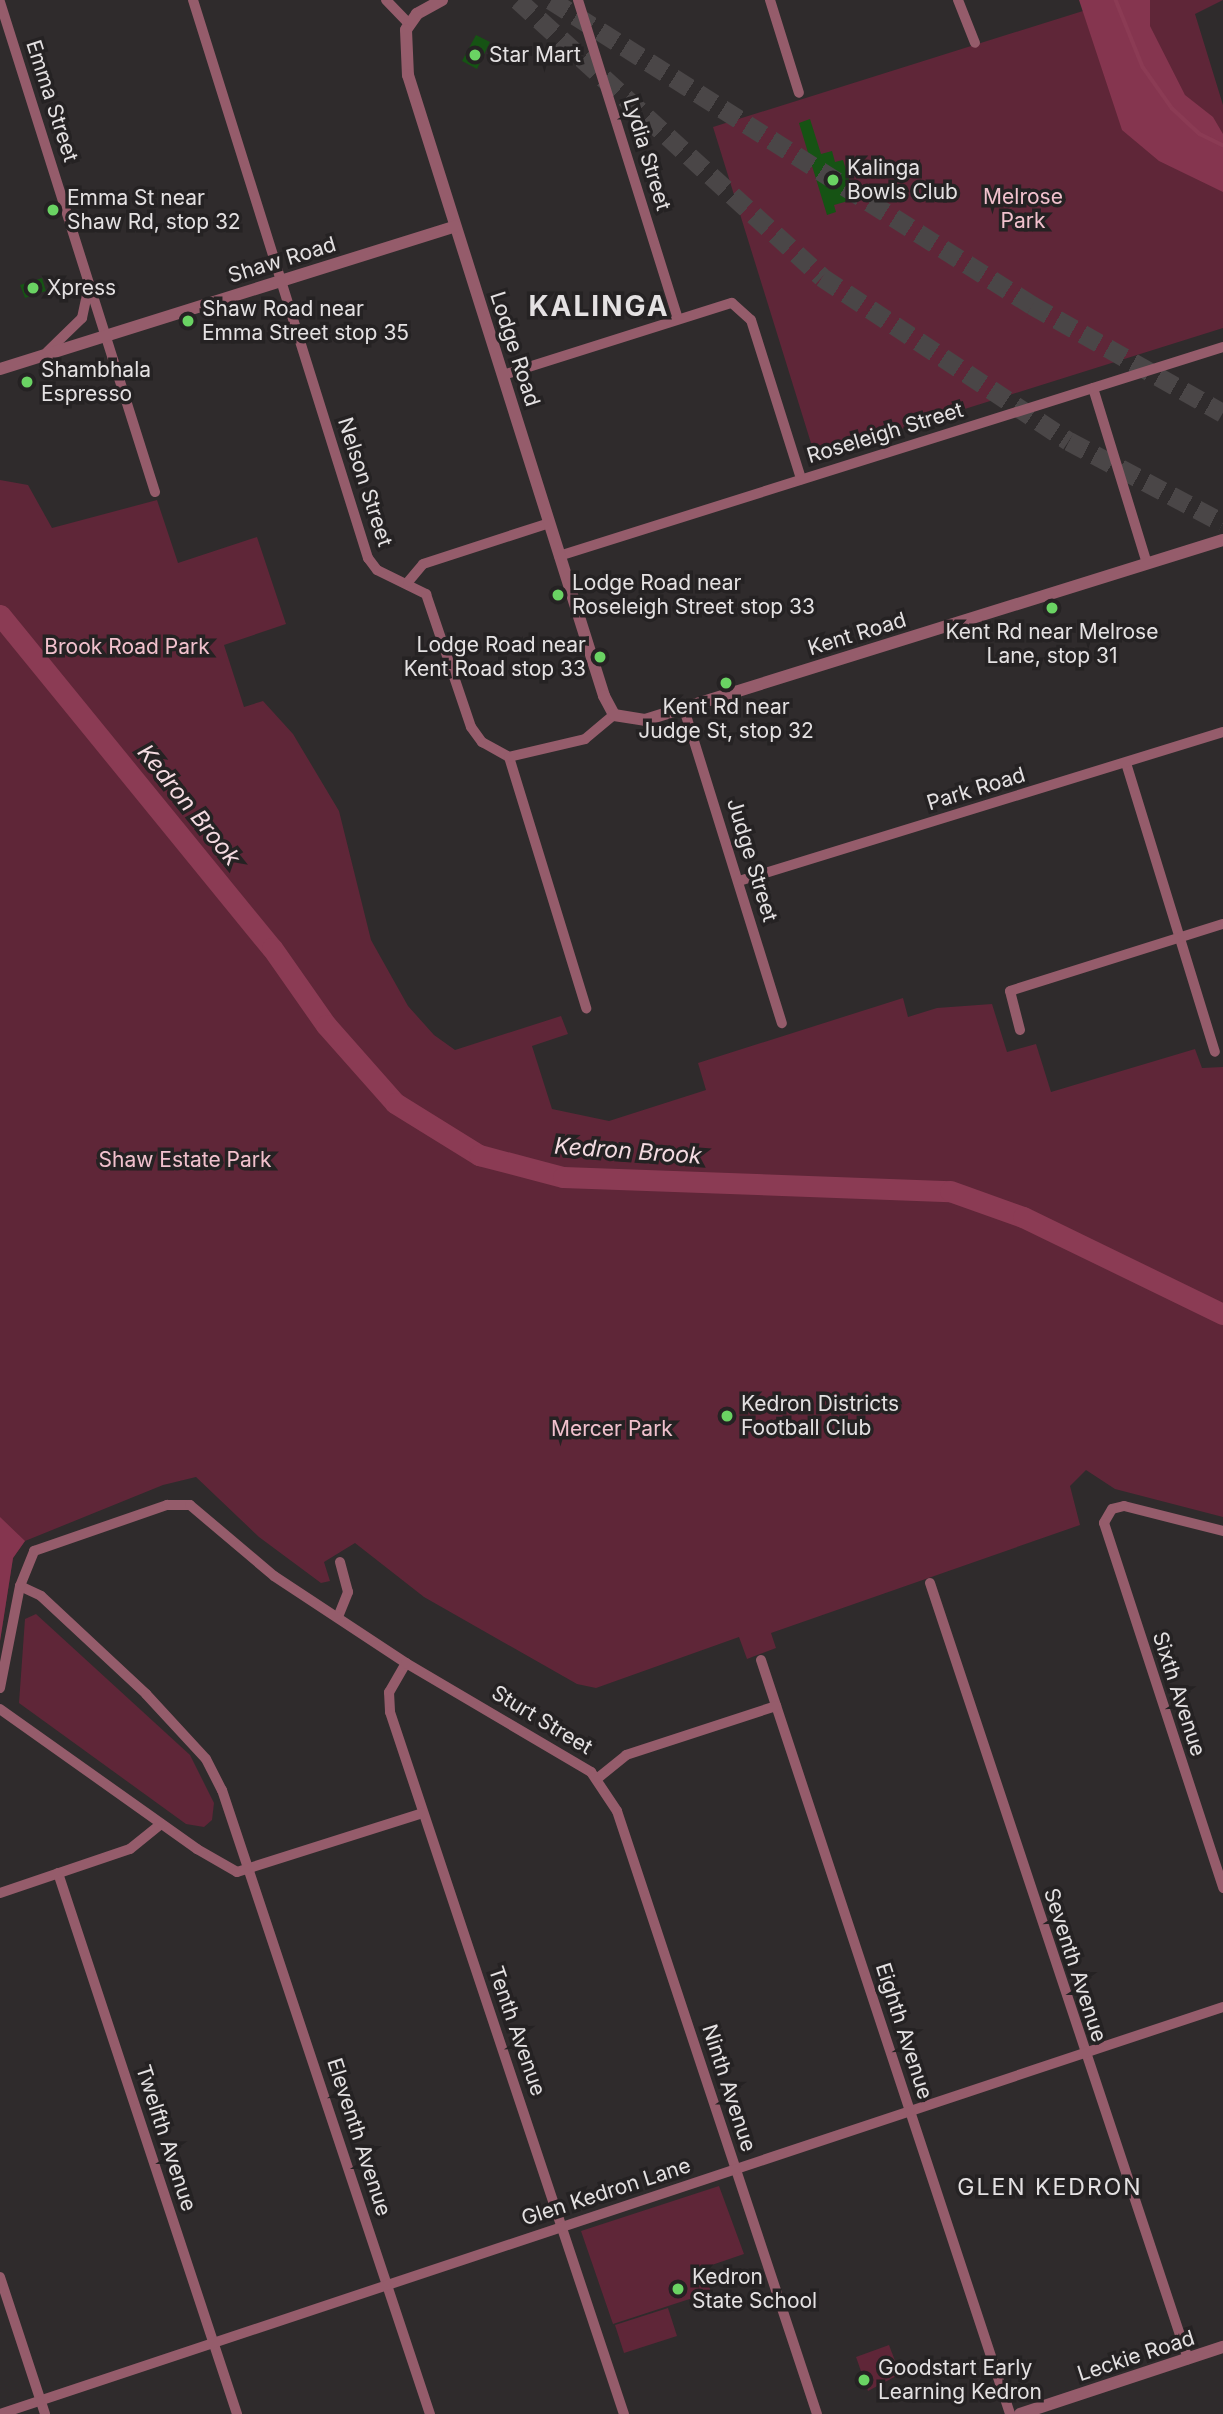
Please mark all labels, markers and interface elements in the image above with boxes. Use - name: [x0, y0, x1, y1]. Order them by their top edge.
- street label: Emma Street: [20, 37, 84, 165]
- place label: Star Mart: [489, 42, 581, 68]
- marker: Star Mart: [467, 47, 483, 63]
- street label: Lydia Street: [618, 94, 676, 214]
- place label: Kalinga Bowls Club: [847, 155, 958, 205]
- marker: Kalinga Bowls Club: [825, 172, 841, 188]
- park label: Melrose Park: [983, 184, 1063, 234]
- place label: Emma St near Shaw Rd, stop 32: [67, 185, 241, 235]
- marker: Emma St near Shaw Rd, stop 32: [45, 202, 61, 218]
- street label: Shaw Road: [225, 232, 339, 288]
- place label: Xpress: [47, 275, 116, 301]
- marker: Xpress: [25, 280, 41, 296]
- street label: Lodge Road: [485, 289, 545, 409]
- district label: KALINGA: [529, 289, 669, 323]
- place label: Shaw Road near Emma Street stop 35: [202, 296, 409, 346]
- marker: Shaw Road near Emma Street stop 35: [180, 313, 196, 329]
- place label: Shambhala Espresso: [41, 357, 151, 407]
- marker: Shambhala Espresso: [19, 374, 35, 390]
- street label: Roseleigh Street: [804, 397, 966, 469]
- street label: Nelson Street: [332, 414, 398, 550]
- place label: Lodge Road near Roseleigh Street stop 33: [572, 570, 815, 620]
- marker: Lodge Road near Roseleigh Street stop 33: [550, 587, 566, 603]
- marker: Kent Rd near Melrose Lane, stop 31: [1044, 600, 1060, 616]
- street label: Kent Road: [805, 607, 909, 661]
- place label: Kent Rd near Melrose Lane, stop 31: [946, 619, 1158, 669]
- place label: Lodge Road near Kent Road stop 33: [404, 632, 586, 682]
- park label: Brook Road Park: [44, 634, 210, 660]
- marker: Lodge Road near Kent Road stop 33: [592, 649, 608, 665]
- marker: Kent Rd near Judge St, stop 32: [718, 675, 734, 691]
- place label: Kent Rd near Judge St, stop 32: [638, 694, 814, 744]
- water label: Kedron Brook: [132, 739, 246, 871]
- street label: Park Road: [924, 762, 1028, 816]
- street label: Judge Street: [721, 795, 783, 925]
- water label: Kedron Brook: [553, 1132, 703, 1170]
- park label: Shaw Estate Park: [98, 1147, 272, 1173]
- place label: Kedron Districts Football Club: [741, 1391, 899, 1441]
- marker: Kedron Districts Football Club: [719, 1408, 735, 1424]
- park label: Mercer Park: [551, 1416, 673, 1442]
- street label: Sixth Avenue: [1147, 1629, 1211, 1759]
- street label: Sturt Street: [487, 1680, 597, 1760]
- street label: Seventh Avenue: [1038, 1885, 1112, 2045]
- street label: Eighth Avenue: [870, 1960, 938, 2102]
- street label: Tenth Avenue: [483, 1963, 551, 2099]
- street label: Ninth Avenue: [697, 2021, 761, 2155]
- street label: Eleventh Avenue: [322, 2055, 396, 2219]
- street label: Twelfth Avenue: [130, 2062, 202, 2214]
- street label: Glen Kedron Lane: [518, 2153, 694, 2231]
- district label: GLEN KEDRON: [959, 2173, 1141, 2201]
- place label: Kedron State School: [692, 2264, 817, 2314]
- marker: Kedron State School: [670, 2281, 686, 2297]
- street label: Leckie Road: [1074, 2325, 1198, 2387]
- place label: Goodstart Early Learning Kedron: [878, 2355, 1042, 2405]
- marker: Goodstart Early Learning Kedron: [856, 2372, 872, 2388]

